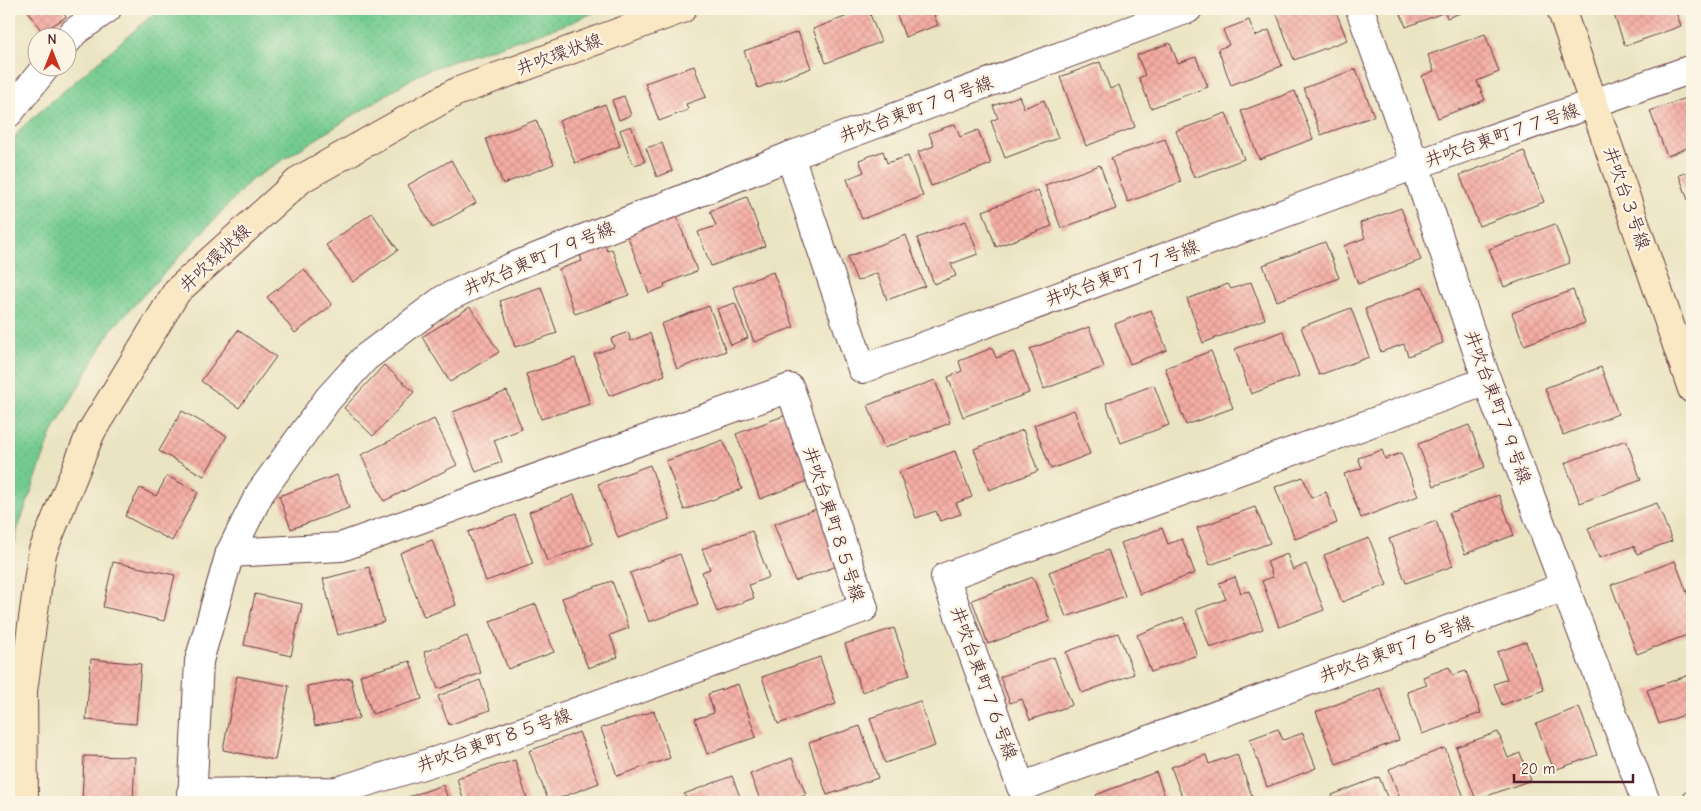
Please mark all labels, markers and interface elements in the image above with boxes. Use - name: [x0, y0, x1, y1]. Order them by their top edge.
- north arrow: [28, 28, 78, 78]
- street label: 井吹環状線: [513, 29, 605, 80]
- text: N: [47, 31, 57, 48]
- street label: 井吹台東町７９号線: [836, 72, 996, 147]
- street label: 井吹台東町７７号線: [1422, 99, 1582, 172]
- street label: 井吹台３号線: [1599, 144, 1654, 253]
- street label: 井吹台東町７９号線: [461, 217, 618, 300]
- street label: 井吹環状線: [175, 220, 255, 297]
- street label: 井吹台東町７７号線: [1042, 236, 1202, 311]
- street label: 井吹台東町７９号線: [1460, 327, 1535, 487]
- street label: 井吹台東町８５号線: [799, 444, 869, 604]
- street label: 井吹台東町７６号線: [946, 603, 1021, 763]
- street label: 井吹台東町７６号線: [1316, 612, 1476, 687]
- street label: 井吹台東町８５号線: [414, 704, 574, 777]
- scale bar: [1514, 751, 1632, 783]
- text: 20 m: [1521, 760, 1555, 778]

